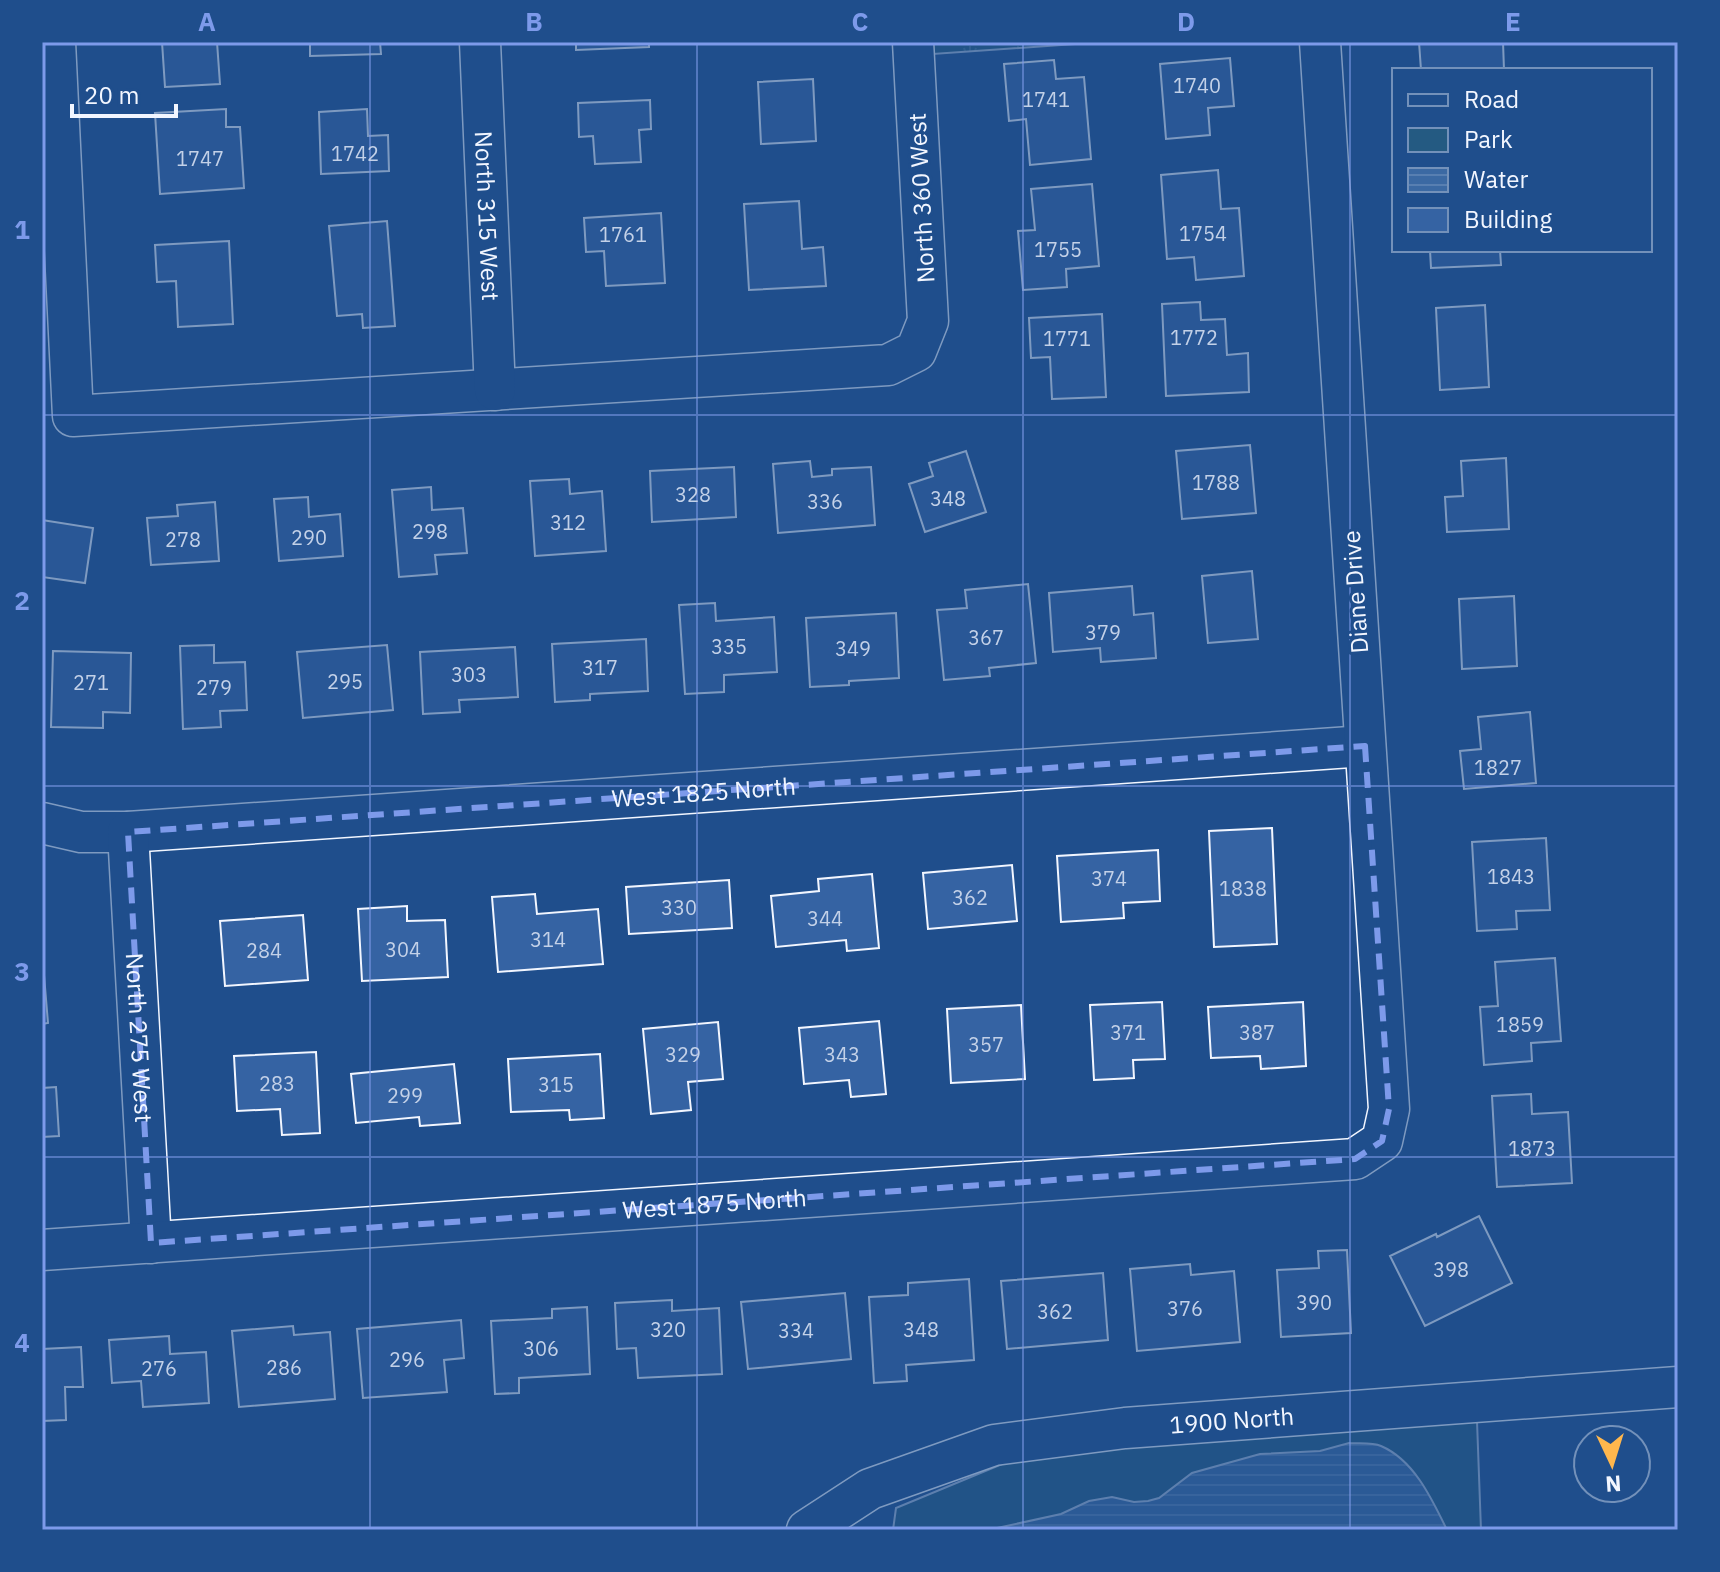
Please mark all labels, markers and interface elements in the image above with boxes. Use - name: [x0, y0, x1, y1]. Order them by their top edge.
- text: A: [198, 4, 216, 38]
- text: B: [525, 4, 543, 38]
- text: C: [852, 4, 869, 38]
- text: D: [1177, 4, 1195, 38]
- text: E: [1505, 4, 1521, 38]
- scale bar: [72, 68, 176, 118]
- legend: [1392, 68, 1652, 252]
- house number: 1740: [1173, 72, 1221, 99]
- text: 20 m: [84, 79, 139, 111]
- text: Road: [1464, 83, 1519, 115]
- house number: 1741: [1022, 86, 1070, 113]
- street label: North 360 West: [901, 112, 941, 284]
- text: Park: [1464, 123, 1513, 155]
- street label: North 315 West: [468, 130, 507, 302]
- house number: 1742: [331, 140, 379, 167]
- house number: 1747: [176, 145, 224, 172]
- text: Water: [1464, 163, 1528, 195]
- text: Building: [1464, 203, 1552, 235]
- text: 1: [14, 212, 30, 246]
- house number: 1754: [1179, 220, 1227, 247]
- house number: 1761: [599, 221, 647, 248]
- house number: 1755: [1034, 236, 1082, 263]
- house number: 1772: [1170, 324, 1218, 351]
- house number: 1771: [1043, 325, 1091, 352]
- house number: 1788: [1192, 469, 1240, 496]
- house number: 328: [675, 481, 711, 508]
- house number: 348: [930, 485, 966, 512]
- house number: 336: [807, 488, 843, 515]
- house number: 312: [550, 509, 586, 536]
- house number: 298: [412, 518, 448, 545]
- house number: 290: [291, 524, 327, 551]
- house number: 278: [165, 526, 201, 553]
- street label: Diane Drive: [1335, 529, 1375, 655]
- text: 2: [14, 583, 30, 617]
- house number: 379: [1085, 619, 1121, 646]
- house number: 367: [968, 624, 1004, 651]
- house number: 335: [711, 633, 747, 660]
- house number: 349: [835, 635, 871, 662]
- house number: 317: [582, 654, 618, 681]
- house number: 303: [451, 661, 487, 688]
- house number: 295: [327, 668, 363, 695]
- house number: 271: [73, 669, 109, 696]
- house number: 279: [196, 674, 232, 701]
- house number: 1827: [1474, 754, 1522, 781]
- street label: West 1825 North: [610, 770, 797, 814]
- house number: 1843: [1487, 863, 1535, 890]
- house number: 374: [1091, 865, 1127, 892]
- house number: 1838: [1219, 875, 1267, 902]
- house number: 362: [952, 884, 988, 911]
- house number: 330: [661, 894, 697, 921]
- house number: 344: [807, 905, 843, 932]
- house number: 314: [530, 926, 566, 953]
- house number: 304: [385, 936, 421, 963]
- house number: 284: [246, 937, 282, 964]
- street label: North 275 West: [119, 952, 160, 1124]
- text: 3: [14, 954, 30, 988]
- house number: 1859: [1496, 1011, 1544, 1038]
- house number: 371: [1110, 1019, 1146, 1046]
- house number: 387: [1239, 1019, 1275, 1046]
- house number: 357: [968, 1031, 1004, 1058]
- house number: 329: [665, 1041, 701, 1068]
- house number: 343: [824, 1041, 860, 1068]
- house number: 283: [259, 1070, 295, 1097]
- house number: 315: [538, 1071, 574, 1098]
- house number: 299: [387, 1082, 423, 1109]
- house number: 1873: [1508, 1135, 1556, 1162]
- street label: West 1875 North: [621, 1181, 808, 1226]
- house number: 398: [1433, 1256, 1469, 1283]
- house number: 390: [1296, 1289, 1332, 1316]
- house number: 376: [1167, 1295, 1203, 1322]
- house number: 362: [1037, 1298, 1073, 1325]
- house number: 320: [650, 1316, 686, 1343]
- house number: 348: [903, 1316, 939, 1343]
- house number: 334: [778, 1317, 814, 1344]
- text: 4: [14, 1325, 30, 1359]
- house number: 306: [523, 1335, 559, 1362]
- house number: 296: [389, 1346, 425, 1373]
- house number: 286: [266, 1354, 302, 1381]
- house number: 276: [141, 1355, 177, 1382]
- street label: 1900 North: [1169, 1400, 1295, 1441]
- north arrow: [1572, 1424, 1652, 1504]
- text: N: [1604, 1469, 1622, 1499]

